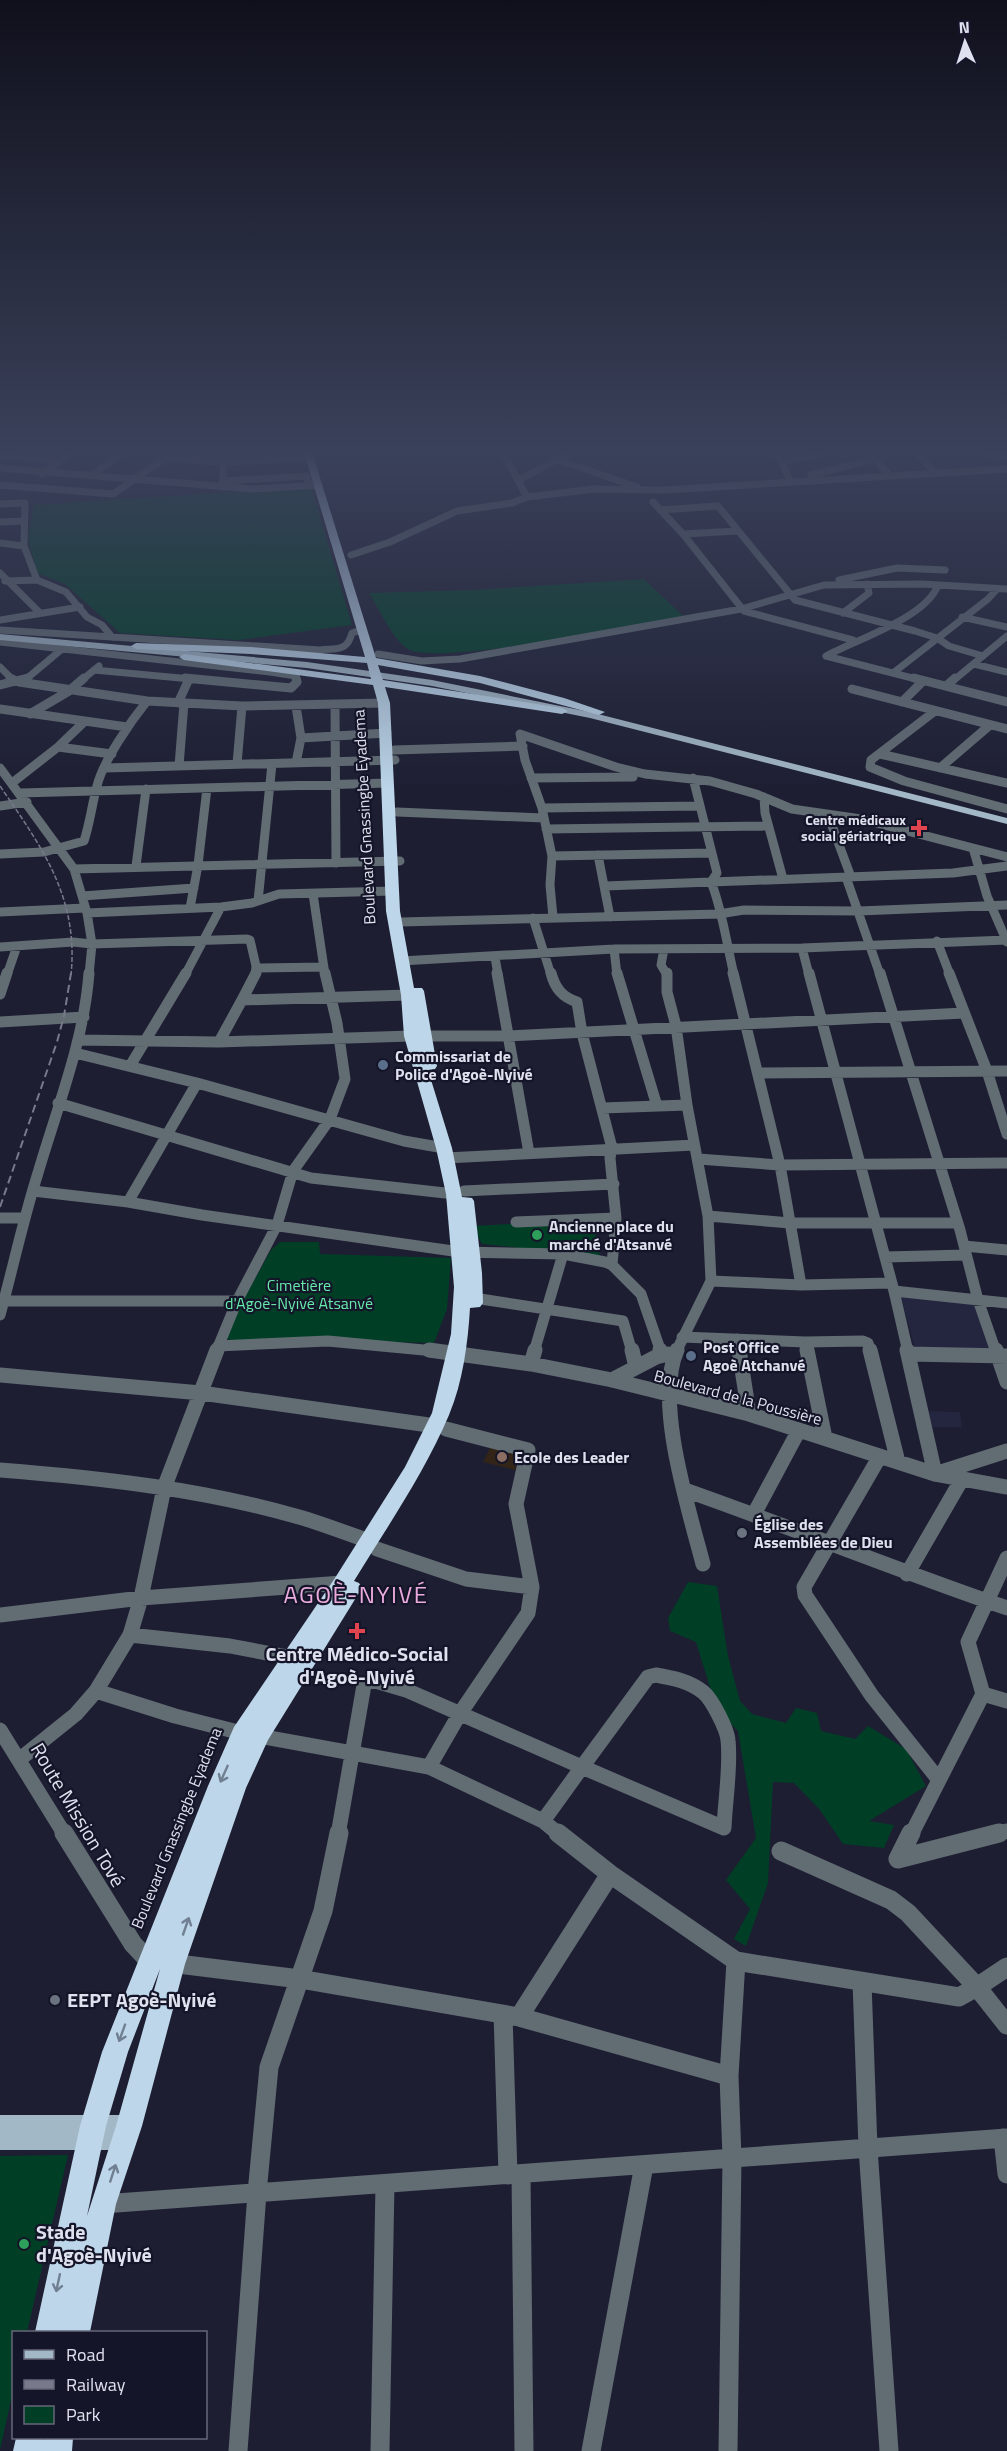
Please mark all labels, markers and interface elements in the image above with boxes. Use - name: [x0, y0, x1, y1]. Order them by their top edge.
- north arrow: [935, 12, 995, 72]
- text: N: [958, 15, 970, 39]
- street label: Boulevard Gnassingbe Eyadema: [346, 709, 382, 925]
- place label: Centre médicaux social gériatrique: [801, 809, 906, 846]
- marker: Centre médicaux social gériatrique: [910, 819, 928, 837]
- place label: Commissariat de Police d'Agoè-Nyivé: [395, 1044, 533, 1086]
- marker: Commissariat de Police d'Agoè-Nyivé: [376, 1058, 390, 1072]
- place label: Ancienne place du marché d'Atsanvé: [549, 1214, 674, 1256]
- marker: Ancienne place du marché d'Atsanvé: [530, 1228, 544, 1242]
- park label: Cimetière d'Agoè-Nyivé Atsanvé: [225, 1273, 373, 1315]
- place label: Post Office Agoè Atchanvé: [703, 1335, 805, 1377]
- marker: Post Office Agoè Atchanvé: [684, 1349, 698, 1363]
- street label: Boulevard de la Poussière: [651, 1363, 825, 1431]
- place label: Ecole des Leader: [514, 1445, 629, 1469]
- marker: Ecole des Leader: [495, 1450, 509, 1464]
- place label: Église des Assemblées de Dieu: [754, 1512, 893, 1554]
- marker: Église des Assemblées de Dieu: [735, 1526, 749, 1540]
- district label: AGOÈ-NYIVÉ: [283, 1576, 429, 1612]
- marker: Centre Médico-Social d'Agoè-Nyivé: [348, 1622, 366, 1640]
- place label: Centre Médico-Social d'Agoè-Nyivé: [265, 1638, 449, 1692]
- street label: Boulevard Gnassingbe Eyadema: [125, 1724, 227, 1932]
- street label: Route Mission Tové: [23, 1737, 134, 1893]
- one-way arrow: [218, 1764, 229, 1782]
- one-way arrow: [182, 1917, 193, 1936]
- place label: EEPT Agoè-Nyivé: [67, 1984, 216, 2015]
- marker: EEPT Agoè-Nyivé: [48, 1993, 62, 2007]
- one-way arrow: [116, 2024, 127, 2042]
- one-way arrow: [109, 2164, 120, 2183]
- place label: Stade d'Agoè-Nyivé: [36, 2216, 152, 2270]
- marker: Stade d'Agoè-Nyivé: [17, 2237, 31, 2251]
- one-way arrow: [52, 2273, 64, 2292]
- legend: [12, 2331, 207, 2439]
- text: Road: [66, 2341, 105, 2368]
- text: Railway: [66, 2371, 126, 2398]
- text: Park: [66, 2401, 101, 2428]

